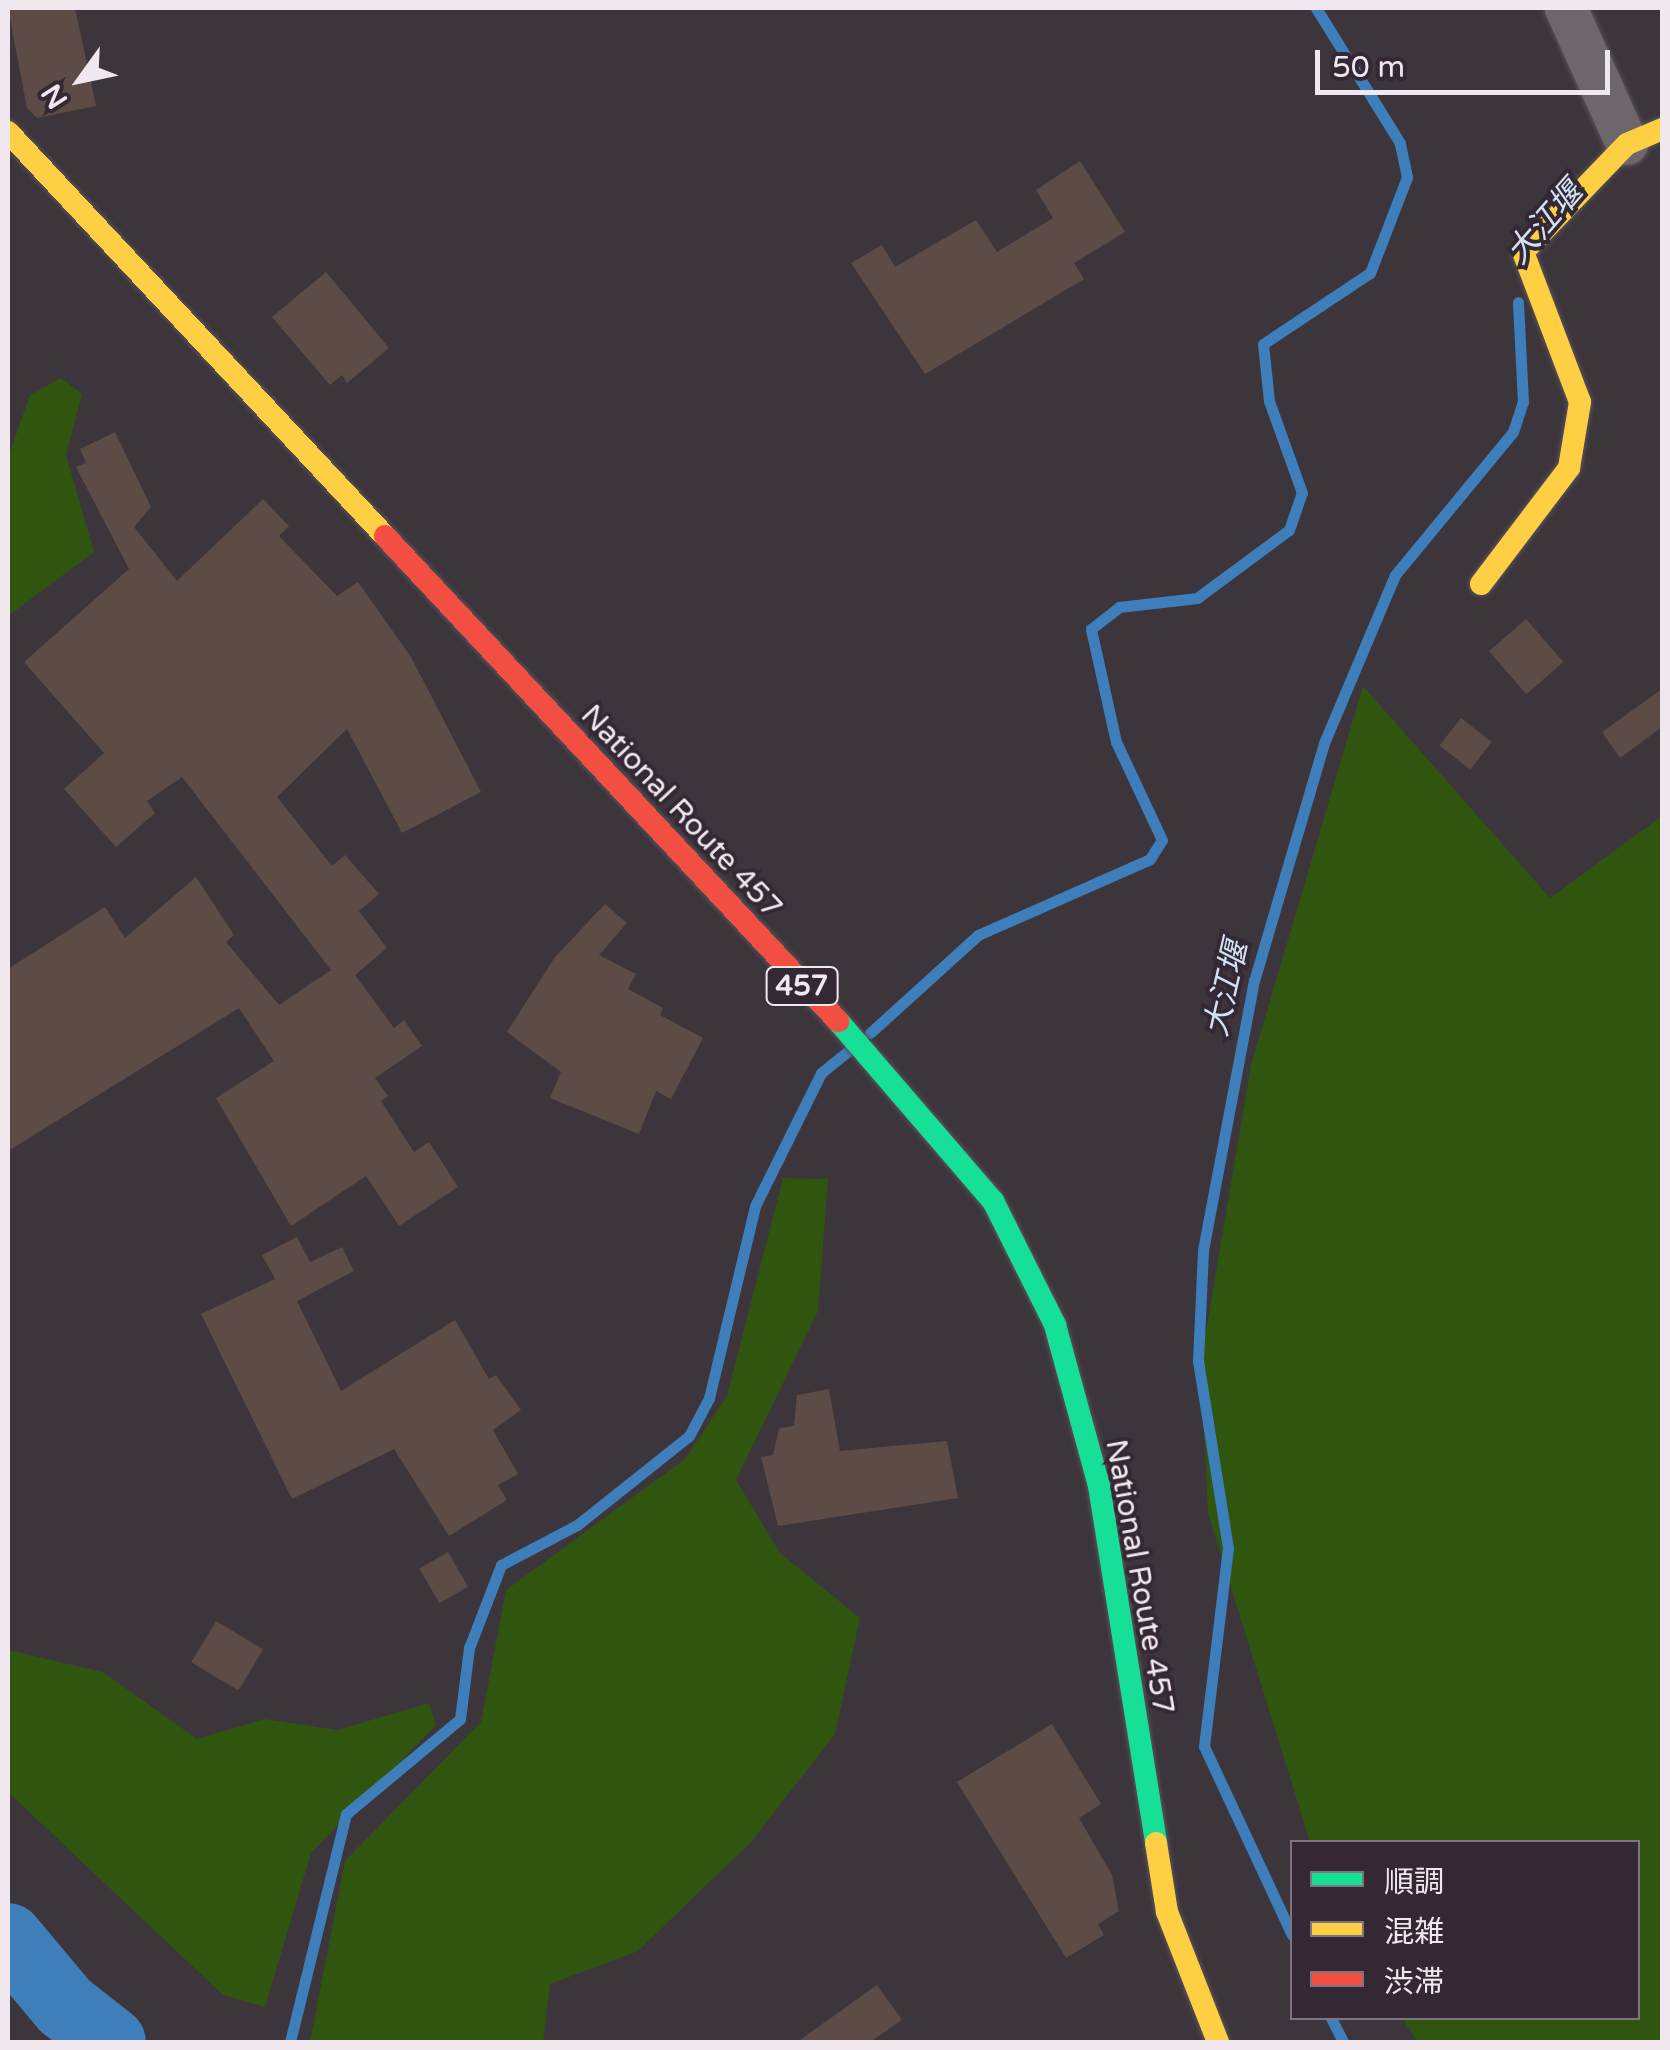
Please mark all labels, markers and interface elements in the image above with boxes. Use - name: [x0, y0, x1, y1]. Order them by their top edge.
- north arrow: [30, 30, 130, 130]
- scale bar: [1320, 30, 1615, 92]
- text: 50 m: [1332, 49, 1405, 86]
- text: N: [34, 78, 75, 115]
- water label: 大江堰: [1499, 174, 1591, 272]
- street label: National Route 457: [573, 698, 789, 926]
- water label: 大江堰: [1197, 938, 1257, 1040]
- road number: 457: [764, 963, 840, 1009]
- street label: National Route 457: [1097, 1437, 1181, 1717]
- legend: [1290, 1840, 1640, 2020]
- text: 順調: [1384, 1864, 1444, 1901]
- text: 混雑: [1384, 1914, 1444, 1951]
- text: 渋滞: [1384, 1964, 1444, 2001]

